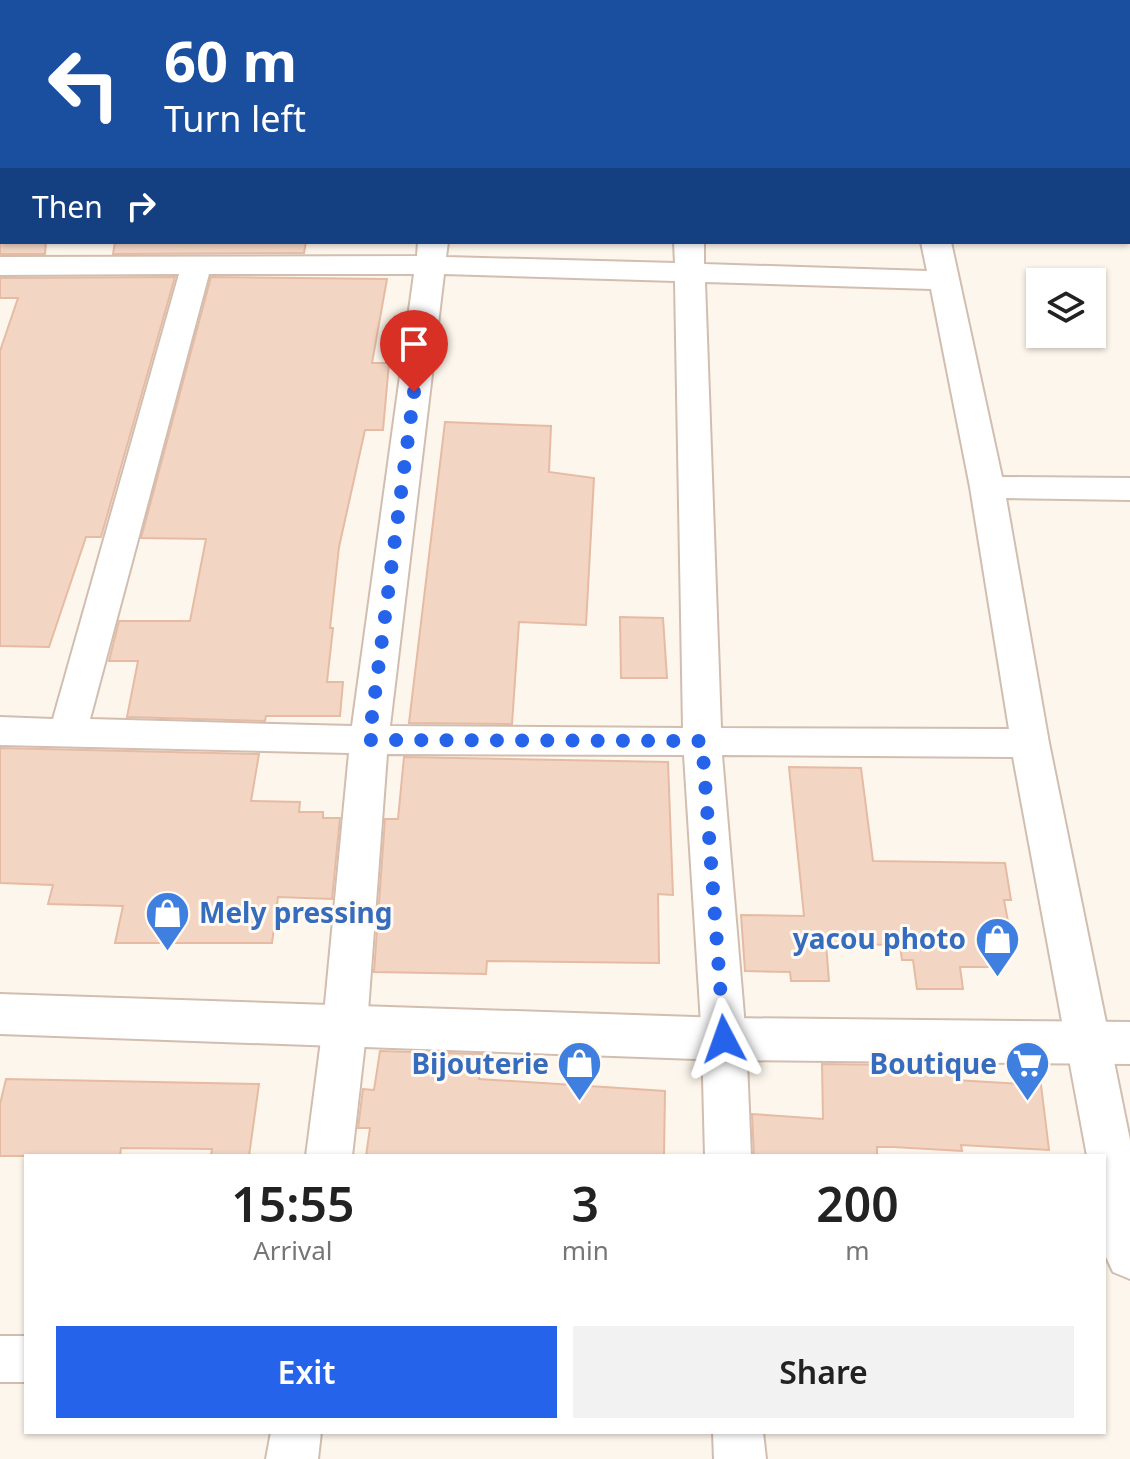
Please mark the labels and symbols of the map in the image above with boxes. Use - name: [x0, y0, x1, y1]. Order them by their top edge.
- pin: [380, 310, 448, 392]
- shop icon: Mely pressing: [144, 889, 192, 952]
- place label: Mely pressing: [199, 893, 392, 931]
- shop icon: yacou photo: [973, 915, 1021, 978]
- place label: yacou photo: [793, 919, 966, 957]
- position arrow: [682, 997, 766, 1081]
- shop icon: Bijouterie: [556, 1040, 604, 1103]
- supermarket icon: Boutique: [1004, 1040, 1052, 1103]
- place label: Bijouterie: [411, 1044, 549, 1082]
- place label: Boutique: [870, 1044, 997, 1082]

